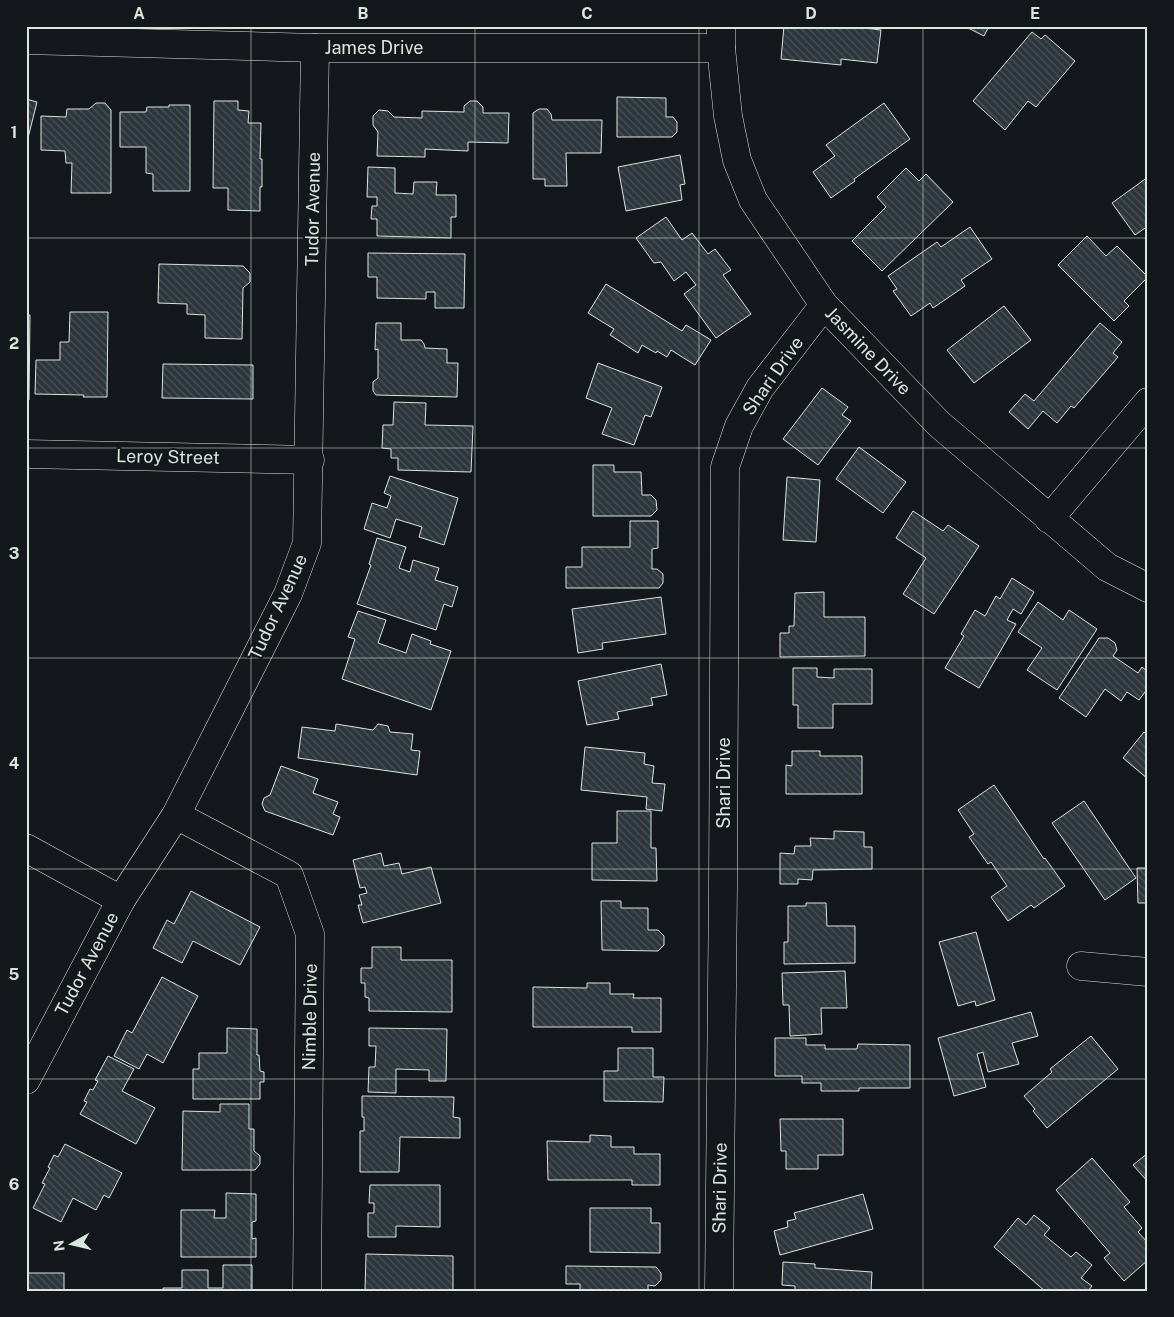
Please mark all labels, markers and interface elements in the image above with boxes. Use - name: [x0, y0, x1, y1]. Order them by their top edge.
- text: A: [133, 4, 145, 23]
- text: B: [358, 4, 369, 23]
- text: C: [581, 4, 593, 23]
- text: D: [805, 4, 817, 23]
- text: E: [1030, 4, 1040, 23]
- street label: James Drive: [324, 37, 424, 58]
- text: 1: [11, 123, 17, 142]
- street label: Tudor Avenue: [301, 152, 324, 266]
- street label: Jasmine Drive: [821, 302, 916, 399]
- street label: Shari Drive: [738, 332, 807, 419]
- text: 2: [9, 334, 19, 353]
- street label: Leroy Street: [116, 445, 220, 468]
- text: 3: [9, 544, 19, 563]
- street label: Tudor Avenue: [244, 551, 311, 663]
- street label: Shari Drive: [713, 737, 734, 829]
- text: 4: [9, 754, 20, 773]
- street label: Tudor Avenue: [50, 908, 123, 1019]
- street label: Nimble Drive: [298, 963, 321, 1071]
- text: 5: [9, 965, 20, 984]
- street label: Shari Drive: [708, 1142, 731, 1234]
- text: 6: [9, 1175, 19, 1194]
- north arrow: [48, 1220, 98, 1270]
- text: N: [50, 1239, 68, 1252]

